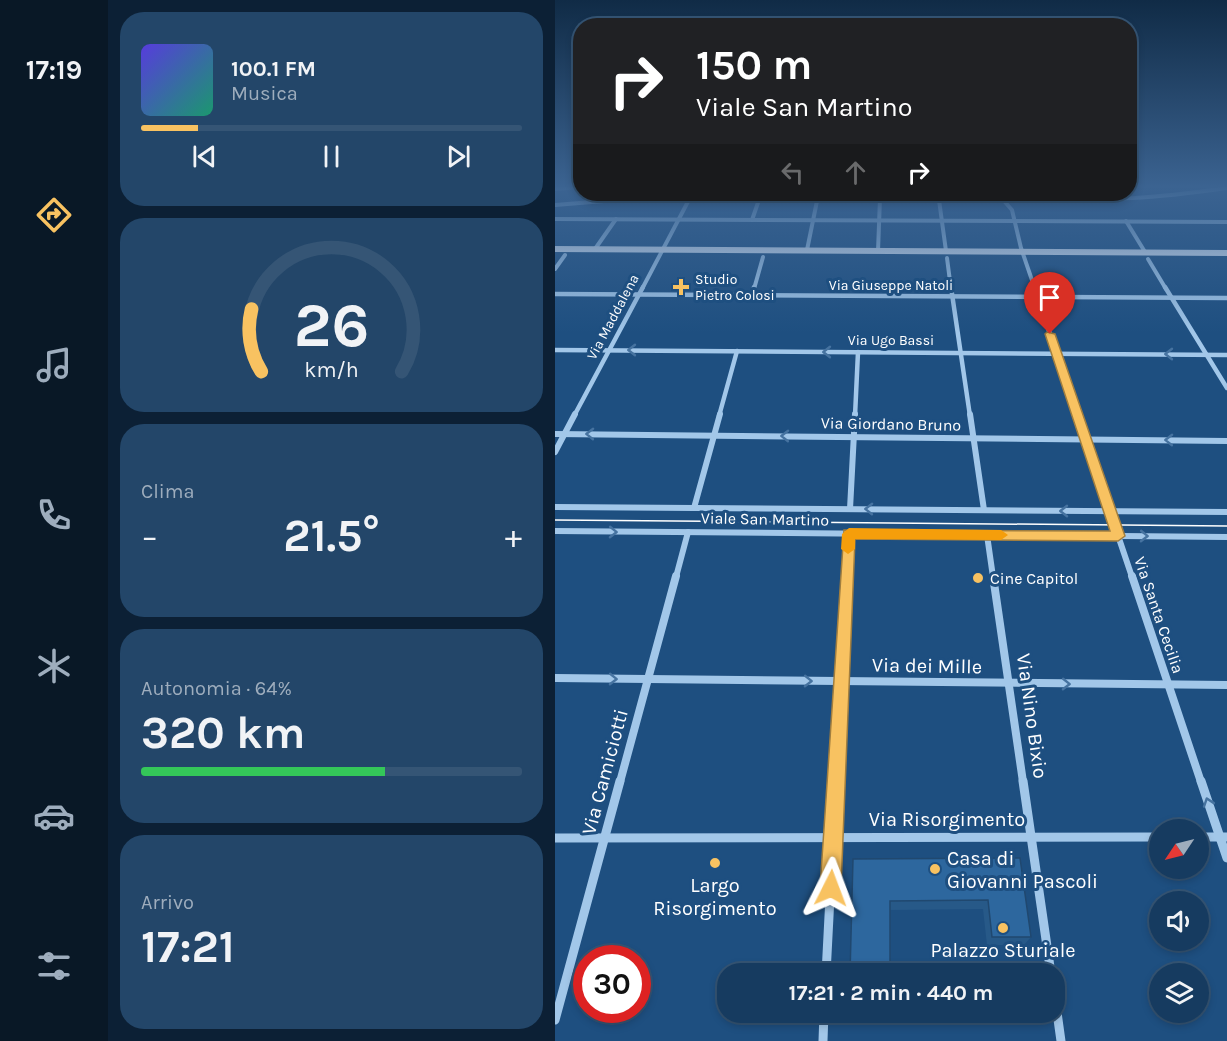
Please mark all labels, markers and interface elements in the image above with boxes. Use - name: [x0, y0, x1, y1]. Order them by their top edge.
- text: 150 m: [696, 40, 812, 90]
- icon: right: [597, 42, 675, 120]
- text: 17:19: [26, 54, 82, 86]
- text: 100.1 FM: [231, 56, 316, 82]
- text: Musica: [231, 82, 298, 105]
- text: Viale San Martino: [696, 91, 913, 123]
- icon: previous: [188, 140, 221, 173]
- icon: pause: [315, 140, 348, 173]
- icon: next: [442, 140, 475, 173]
- icon: left: [776, 156, 809, 189]
- icon: ahead: [839, 156, 872, 189]
- icon: right: [902, 156, 935, 189]
- icon: directions: [33, 194, 75, 236]
- street label: Via Maddalena: [583, 271, 643, 363]
- place label: Studio Pietro Colosi: [695, 271, 775, 304]
- pin: [1024, 272, 1075, 334]
- street label: Via Giuseppe Natoli: [829, 277, 953, 294]
- marker: Studio Pietro Colosi: [672, 278, 690, 296]
- icon: arrive: [1033, 281, 1066, 314]
- text: 26: [294, 289, 369, 362]
- street label: Via Ugo Bassi: [848, 332, 934, 349]
- icon: music: [33, 344, 75, 386]
- one-way arrow: [627, 344, 636, 357]
- one-way arrow: [822, 346, 831, 358]
- one-way arrow: [1164, 348, 1173, 360]
- text: km/h: [304, 357, 359, 382]
- street label: Via Giordano Bruno: [821, 413, 961, 435]
- one-way arrow: [585, 428, 594, 441]
- one-way arrow: [780, 430, 789, 442]
- one-way arrow: [1164, 434, 1173, 446]
- text: Clima: [141, 480, 195, 503]
- icon: phone: [33, 494, 75, 536]
- one-way arrow: [864, 503, 873, 515]
- one-way arrow: [1059, 505, 1068, 517]
- street label: Viale San Martino: [701, 508, 829, 530]
- text: 21.5°: [283, 510, 380, 562]
- text: −: [141, 517, 158, 555]
- text: +: [505, 517, 522, 555]
- one-way arrow: [609, 525, 618, 538]
- one-way arrow: [1140, 530, 1149, 542]
- street label: Via Santa Cecilia: [1130, 554, 1188, 676]
- place label: Cine Capitol: [990, 569, 1078, 588]
- marker: Cine Capitol: [971, 571, 985, 585]
- icon: climate: [33, 645, 75, 687]
- street label: Via Nino Bixio: [1012, 652, 1052, 780]
- street label: Via dei Mille: [872, 654, 982, 678]
- one-way arrow: [609, 673, 618, 685]
- one-way arrow: [804, 675, 813, 687]
- text: Autonomia · 64%: [141, 677, 292, 700]
- one-way arrow: [1062, 678, 1071, 690]
- text: 320 km: [141, 707, 305, 759]
- street label: Via Camiciotti: [577, 707, 633, 837]
- icon: car: [33, 795, 75, 837]
- one-way arrow: [1203, 797, 1216, 808]
- street label: Via Risorgimento: [869, 808, 1025, 831]
- north arrow: [1149, 819, 1209, 879]
- map controls: [1149, 819, 1209, 1023]
- place label: Casa di Giovanni Pascoli: [947, 847, 1098, 893]
- marker: Largo Risorgimento: [708, 856, 722, 870]
- position arrow: [799, 856, 863, 920]
- marker: Casa di Giovanni Pascoli: [928, 862, 942, 876]
- place label: Largo Risorgimento: [653, 874, 777, 920]
- text: Arrivo: [141, 891, 194, 914]
- button: sound: [1149, 891, 1209, 951]
- text: 17:21: [141, 921, 235, 973]
- marker: Palazzo Sturiale: [996, 921, 1010, 935]
- place label: Palazzo Sturiale: [930, 939, 1076, 962]
- icon: filters: [33, 945, 75, 987]
- speed limit sign: 30: [573, 945, 651, 1023]
- button: layers: [1149, 963, 1209, 1023]
- text: 17:21 · 2 min · 440 m: [789, 980, 993, 1006]

